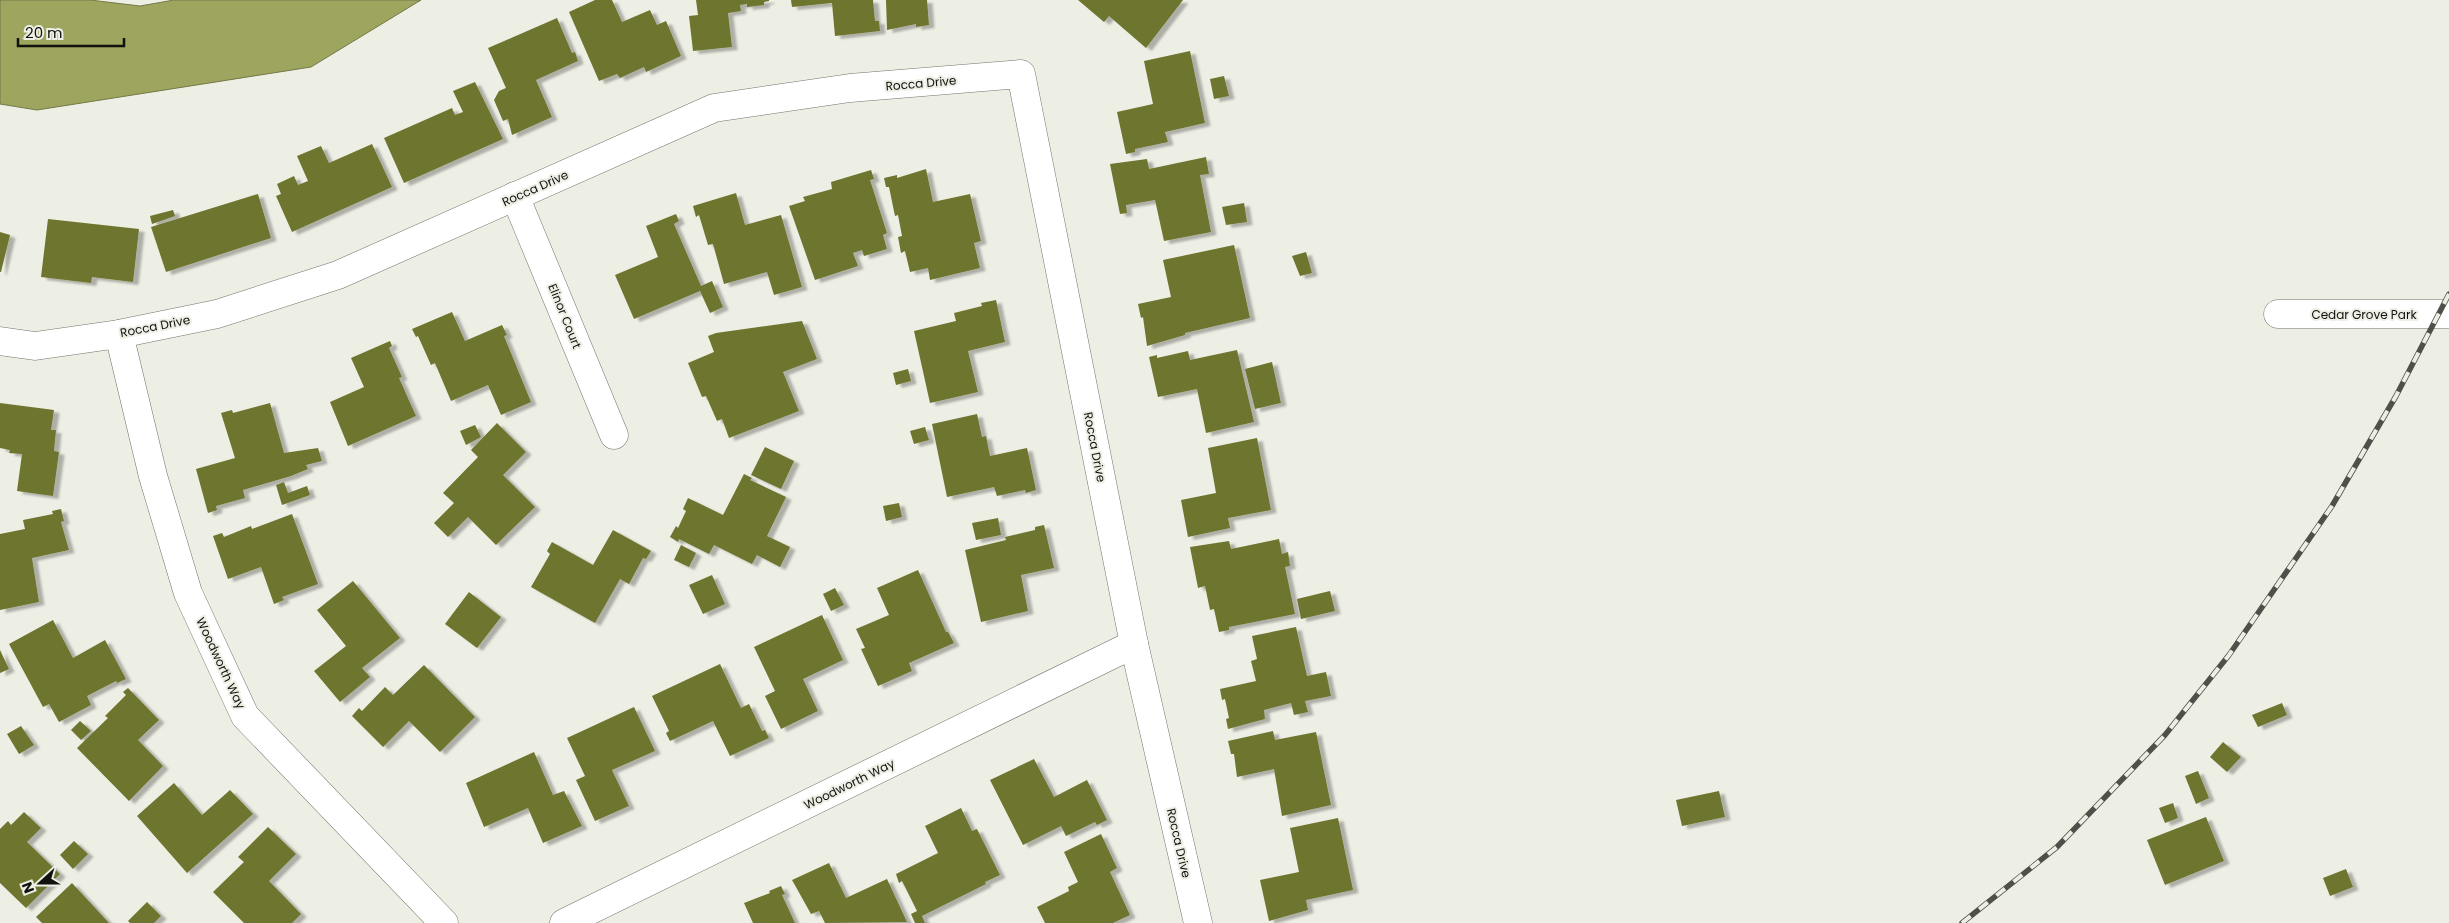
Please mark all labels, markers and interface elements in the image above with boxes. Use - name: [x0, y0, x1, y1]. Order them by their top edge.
- scale bar: [18, 15, 124, 47]
- text: 20 m: [25, 22, 63, 43]
- street label: Rocca Drive: [885, 71, 957, 95]
- street label: Rocca Drive: [499, 166, 571, 210]
- street label: Elinor Court: [544, 281, 586, 351]
- street label: Cedar Grove Park: [2311, 306, 2417, 323]
- street label: Rocca Drive: [119, 311, 191, 341]
- street label: Rocca Drive: [1080, 411, 1110, 483]
- street label: Woodworth Way: [192, 615, 250, 712]
- street label: Woodworth Way: [801, 755, 897, 813]
- street label: Rocca Drive: [1163, 807, 1195, 879]
- north arrow: [15, 858, 65, 908]
- text: N: [17, 879, 39, 896]

